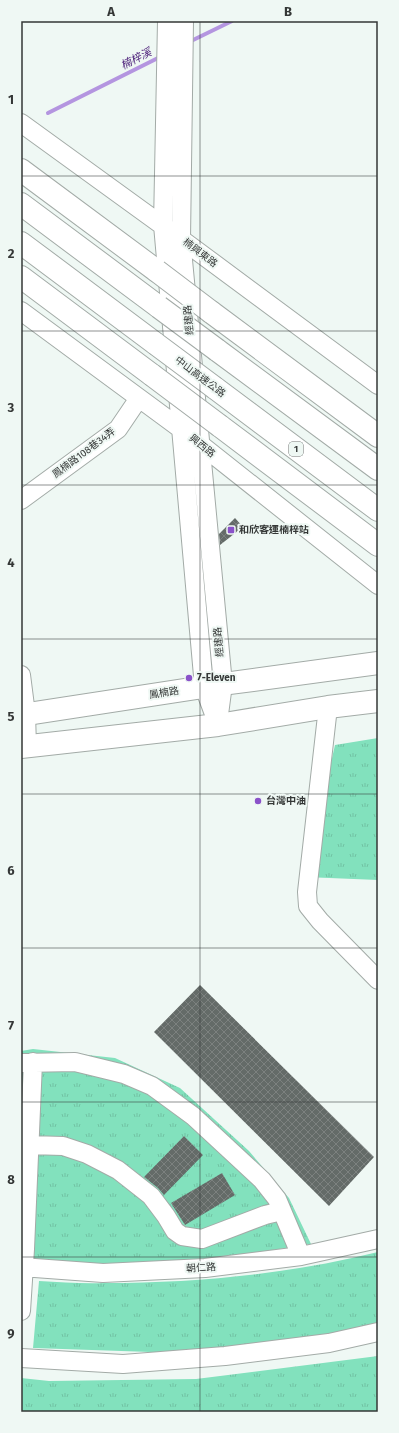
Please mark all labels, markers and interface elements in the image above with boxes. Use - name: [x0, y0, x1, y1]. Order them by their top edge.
- text: A: [106, 4, 115, 19]
- text: B: [284, 4, 292, 19]
- water label: 楠梓溪: [118, 45, 155, 72]
- text: 1: [8, 92, 14, 107]
- street label: 楠興東路: [180, 236, 220, 270]
- text: 2: [8, 246, 15, 261]
- street label: 經建路: [182, 305, 196, 335]
- street label: 中山高速公路: [172, 354, 228, 400]
- text: 3: [7, 400, 15, 415]
- street label: 鳳楠路108巷34弄: [50, 425, 118, 481]
- street label: 興西路: [187, 432, 217, 460]
- road number: 1: [289, 442, 303, 456]
- place label: 和欣客運楠梓站: [239, 524, 309, 536]
- marker: 和欣客運楠梓站: [226, 525, 236, 535]
- text: 4: [7, 555, 15, 570]
- street label: 經建路: [212, 627, 226, 657]
- place label: 7-Eleven: [197, 672, 236, 684]
- marker: 7-Eleven: [184, 673, 194, 683]
- street label: 鳳楠路: [148, 685, 180, 701]
- text: 5: [8, 709, 15, 724]
- place label: 台灣中油: [266, 795, 306, 807]
- marker: 台灣中油: [253, 796, 263, 806]
- text: 6: [7, 863, 15, 878]
- text: 7: [8, 1018, 14, 1033]
- text: 8: [7, 1172, 15, 1187]
- street label: 朝仁路: [186, 1261, 216, 1275]
- text: 9: [7, 1326, 15, 1341]

